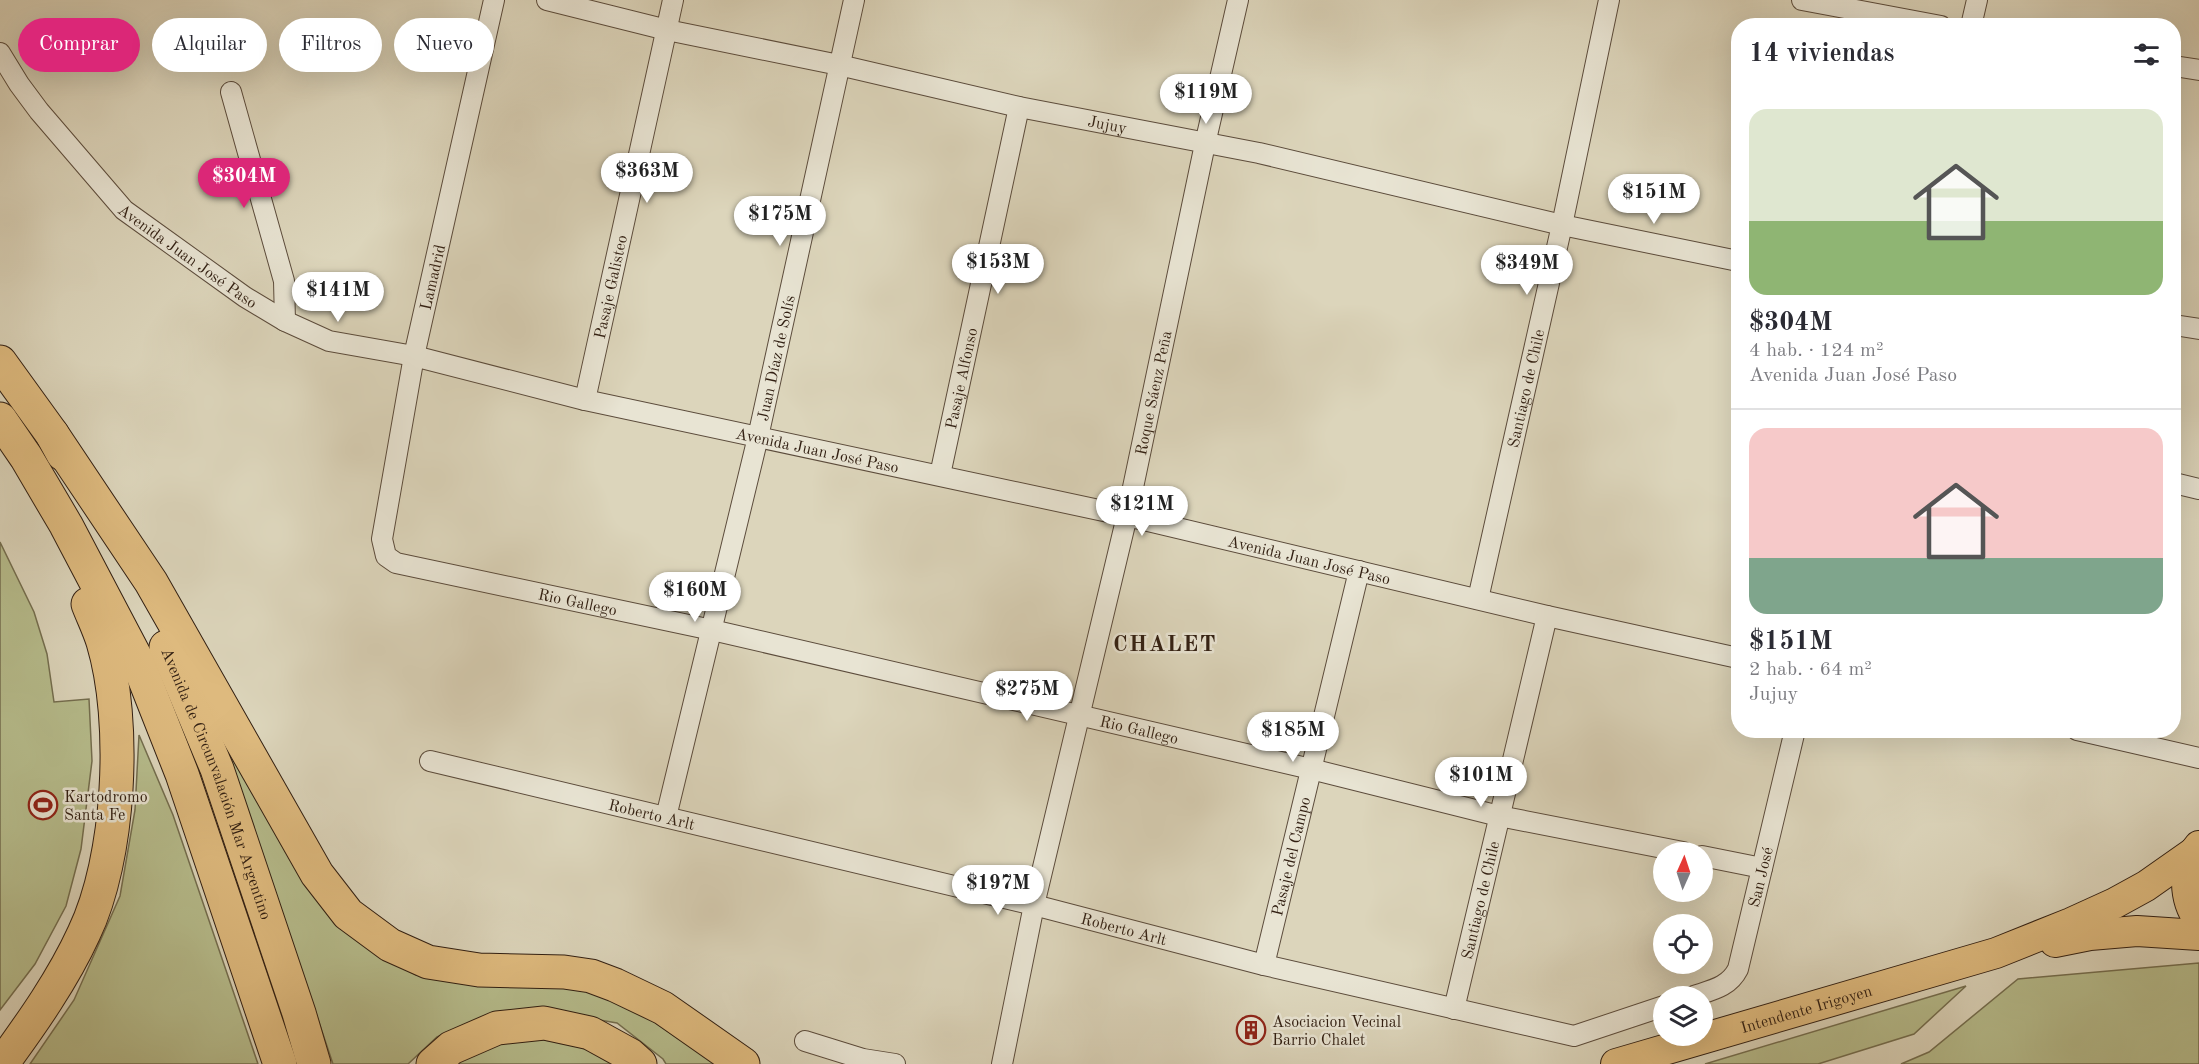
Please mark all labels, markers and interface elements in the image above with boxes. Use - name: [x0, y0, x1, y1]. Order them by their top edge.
- chip: Comprar: [18, 18, 140, 72]
- chip: Alquilar: [152, 18, 267, 72]
- chip: Filtros: [279, 18, 382, 72]
- chip: Nuevo: [394, 18, 494, 72]
- icon: filters: [2130, 38, 2163, 71]
- text: 14 viviendas: [1749, 41, 1895, 67]
- pin: $119M: [1164, 74, 1248, 125]
- text: $119M: [1174, 83, 1238, 103]
- street label: Jujuy: [1086, 114, 1128, 138]
- icon: home: [1902, 148, 2010, 256]
- pin: $363M: [605, 153, 689, 204]
- pin: $304M: [202, 158, 286, 209]
- text: $363M: [615, 162, 679, 182]
- text: $304M: [212, 167, 276, 187]
- pin: $151M: [1612, 174, 1696, 225]
- text: $151M: [1622, 183, 1686, 203]
- pin: $175M: [738, 196, 822, 247]
- street label: Avenida Juan José Paso: [114, 202, 259, 312]
- text: $175M: [748, 205, 812, 225]
- street label: Pasaje Galisteo: [593, 234, 631, 341]
- street label: Lamadrid: [419, 243, 449, 312]
- pin: $153M: [956, 244, 1040, 295]
- pin: $349M: [1485, 245, 1569, 296]
- text: $153M: [966, 253, 1030, 273]
- text: $349M: [1495, 254, 1559, 274]
- pin: $141M: [296, 272, 380, 323]
- text: $141M: [306, 281, 370, 301]
- street label: Juan Díaz de Solís: [756, 294, 799, 423]
- text: $304M: [1749, 310, 1832, 336]
- street label: Pasaje Alfonso: [944, 326, 981, 431]
- street label: Santiago de Chile: [1506, 328, 1548, 450]
- street label: Roque Sáenz Peña: [1134, 329, 1176, 457]
- text: 4 hab. · 124 m²: [1749, 341, 1883, 361]
- text: Avenida Juan José Paso: [1749, 366, 1957, 386]
- street label: Avenida Juan José Paso: [734, 426, 900, 477]
- icon: home: [1902, 467, 2010, 575]
- pin: $121M: [1100, 486, 1184, 537]
- text: $121M: [1110, 495, 1174, 515]
- street label: Avenida Juan José Paso: [1226, 534, 1392, 588]
- pin: $160M: [653, 572, 737, 623]
- text: $160M: [663, 581, 727, 601]
- street label: Rio Gallego: [536, 587, 618, 620]
- text: $151M: [1749, 629, 1832, 655]
- district label: CHALET: [1113, 634, 1217, 656]
- street label: Avenida de Circunvalación Mar Argentino: [157, 646, 273, 922]
- text: 2 hab. · 64 m²: [1749, 660, 1872, 680]
- pin: $275M: [985, 671, 1069, 722]
- text: $275M: [995, 680, 1059, 700]
- text: Jujuy: [1749, 685, 1798, 705]
- pin: $185M: [1251, 712, 1335, 763]
- street label: Rio Gallego: [1098, 714, 1180, 748]
- text: $185M: [1261, 721, 1325, 741]
- pin: $101M: [1439, 757, 1523, 808]
- text: $101M: [1449, 766, 1513, 786]
- sports icon: Kartodromo Santa Fe: [27, 789, 59, 821]
- place label: Kartodromo Santa Fe: [64, 790, 148, 824]
- street label: Pasaje del Campo: [1270, 795, 1314, 918]
- street label: Roberto Arlt: [607, 798, 697, 834]
- street label: Santiago de Chile: [1460, 840, 1503, 961]
- north arrow: [1653, 842, 1713, 902]
- map controls: [1653, 842, 1713, 1046]
- street label: San José: [1747, 845, 1777, 909]
- pin: $197M: [956, 865, 1040, 916]
- text: $197M: [966, 874, 1030, 894]
- street label: Roberto Arlt: [1079, 912, 1169, 949]
- button: locate: [1653, 914, 1713, 974]
- street label: Intendente Irigoyen: [1739, 984, 1874, 1037]
- button: layers: [1653, 986, 1713, 1046]
- building icon: Asociacion Vecinal Barrio Chalet: [1235, 1014, 1267, 1046]
- place label: Asociacion Vecinal Barrio Chalet: [1272, 1015, 1401, 1049]

